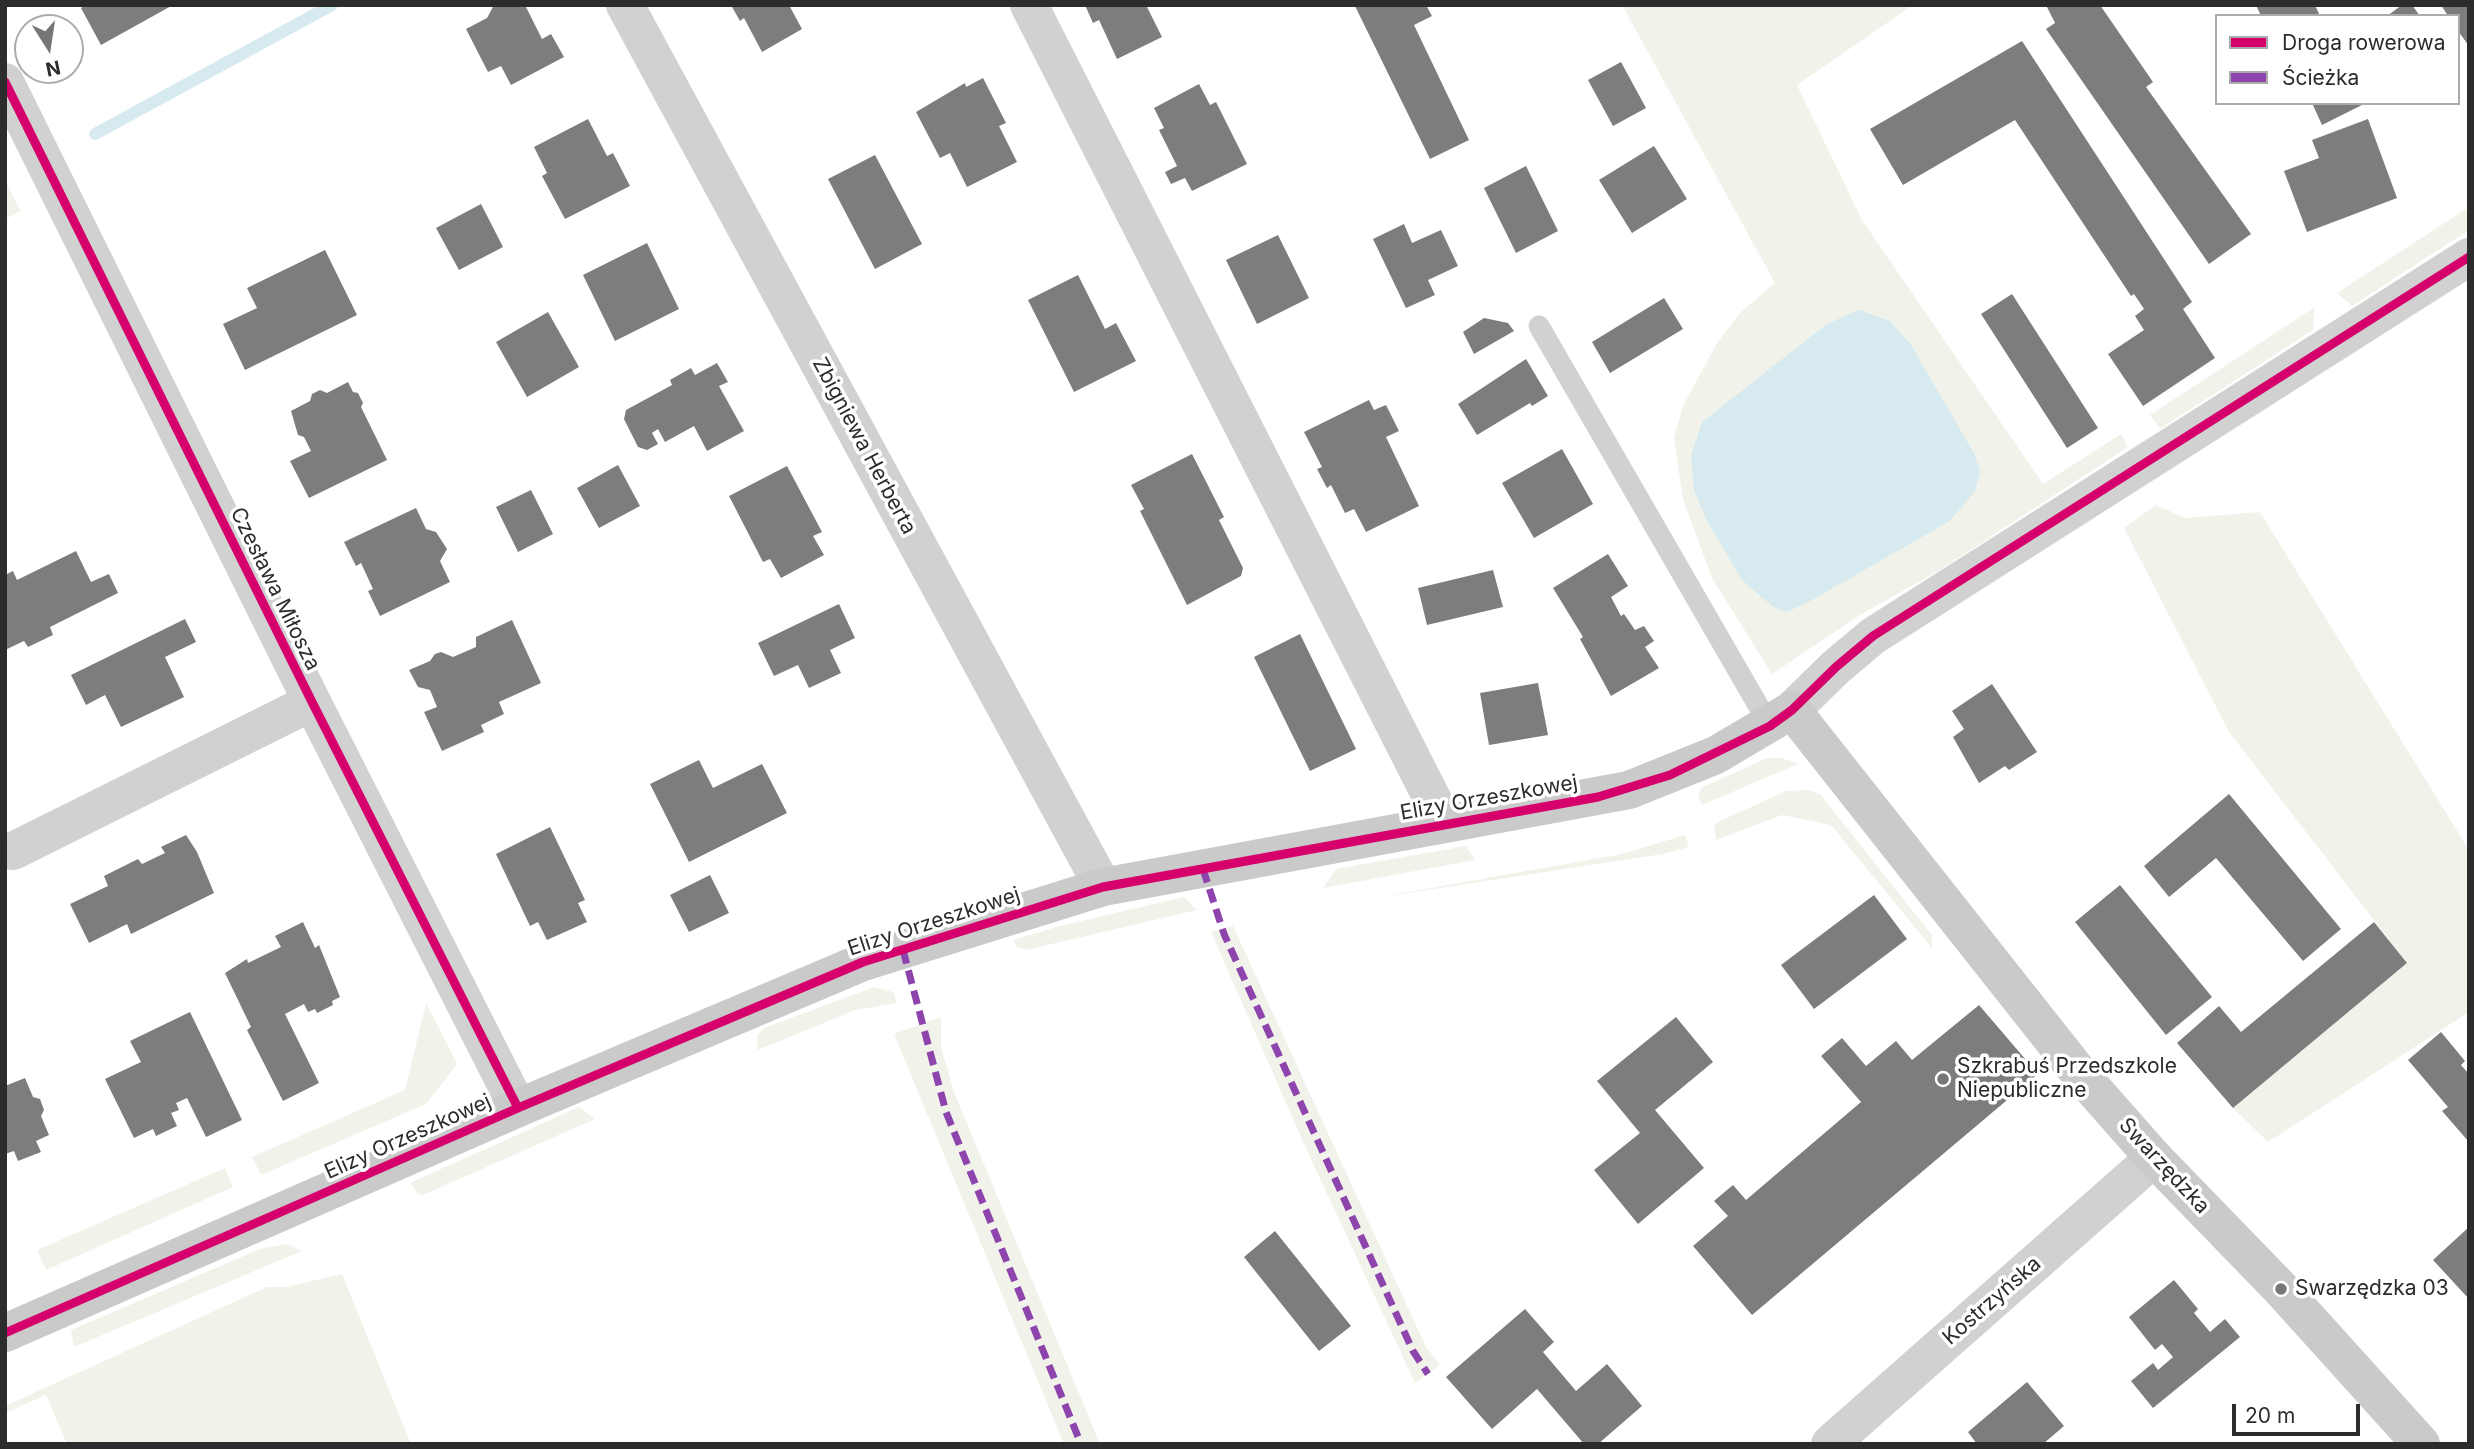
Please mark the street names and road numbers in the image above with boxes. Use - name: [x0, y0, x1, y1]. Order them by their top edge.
- street label: Zbigniewa Herberta: [807, 353, 921, 539]
- street label: Czesława Miłosza: [225, 504, 325, 674]
- street label: Elizy Orzeszkowej: [1398, 770, 1580, 826]
- street label: Elizy Orzeszkowej: [845, 882, 1023, 962]
- street label: Elizy Orzeszkowej: [321, 1089, 495, 1185]
- street label: Swarzędzka: [2113, 1113, 2215, 1219]
- street label: Kostrzyńska: [1938, 1251, 2046, 1351]

